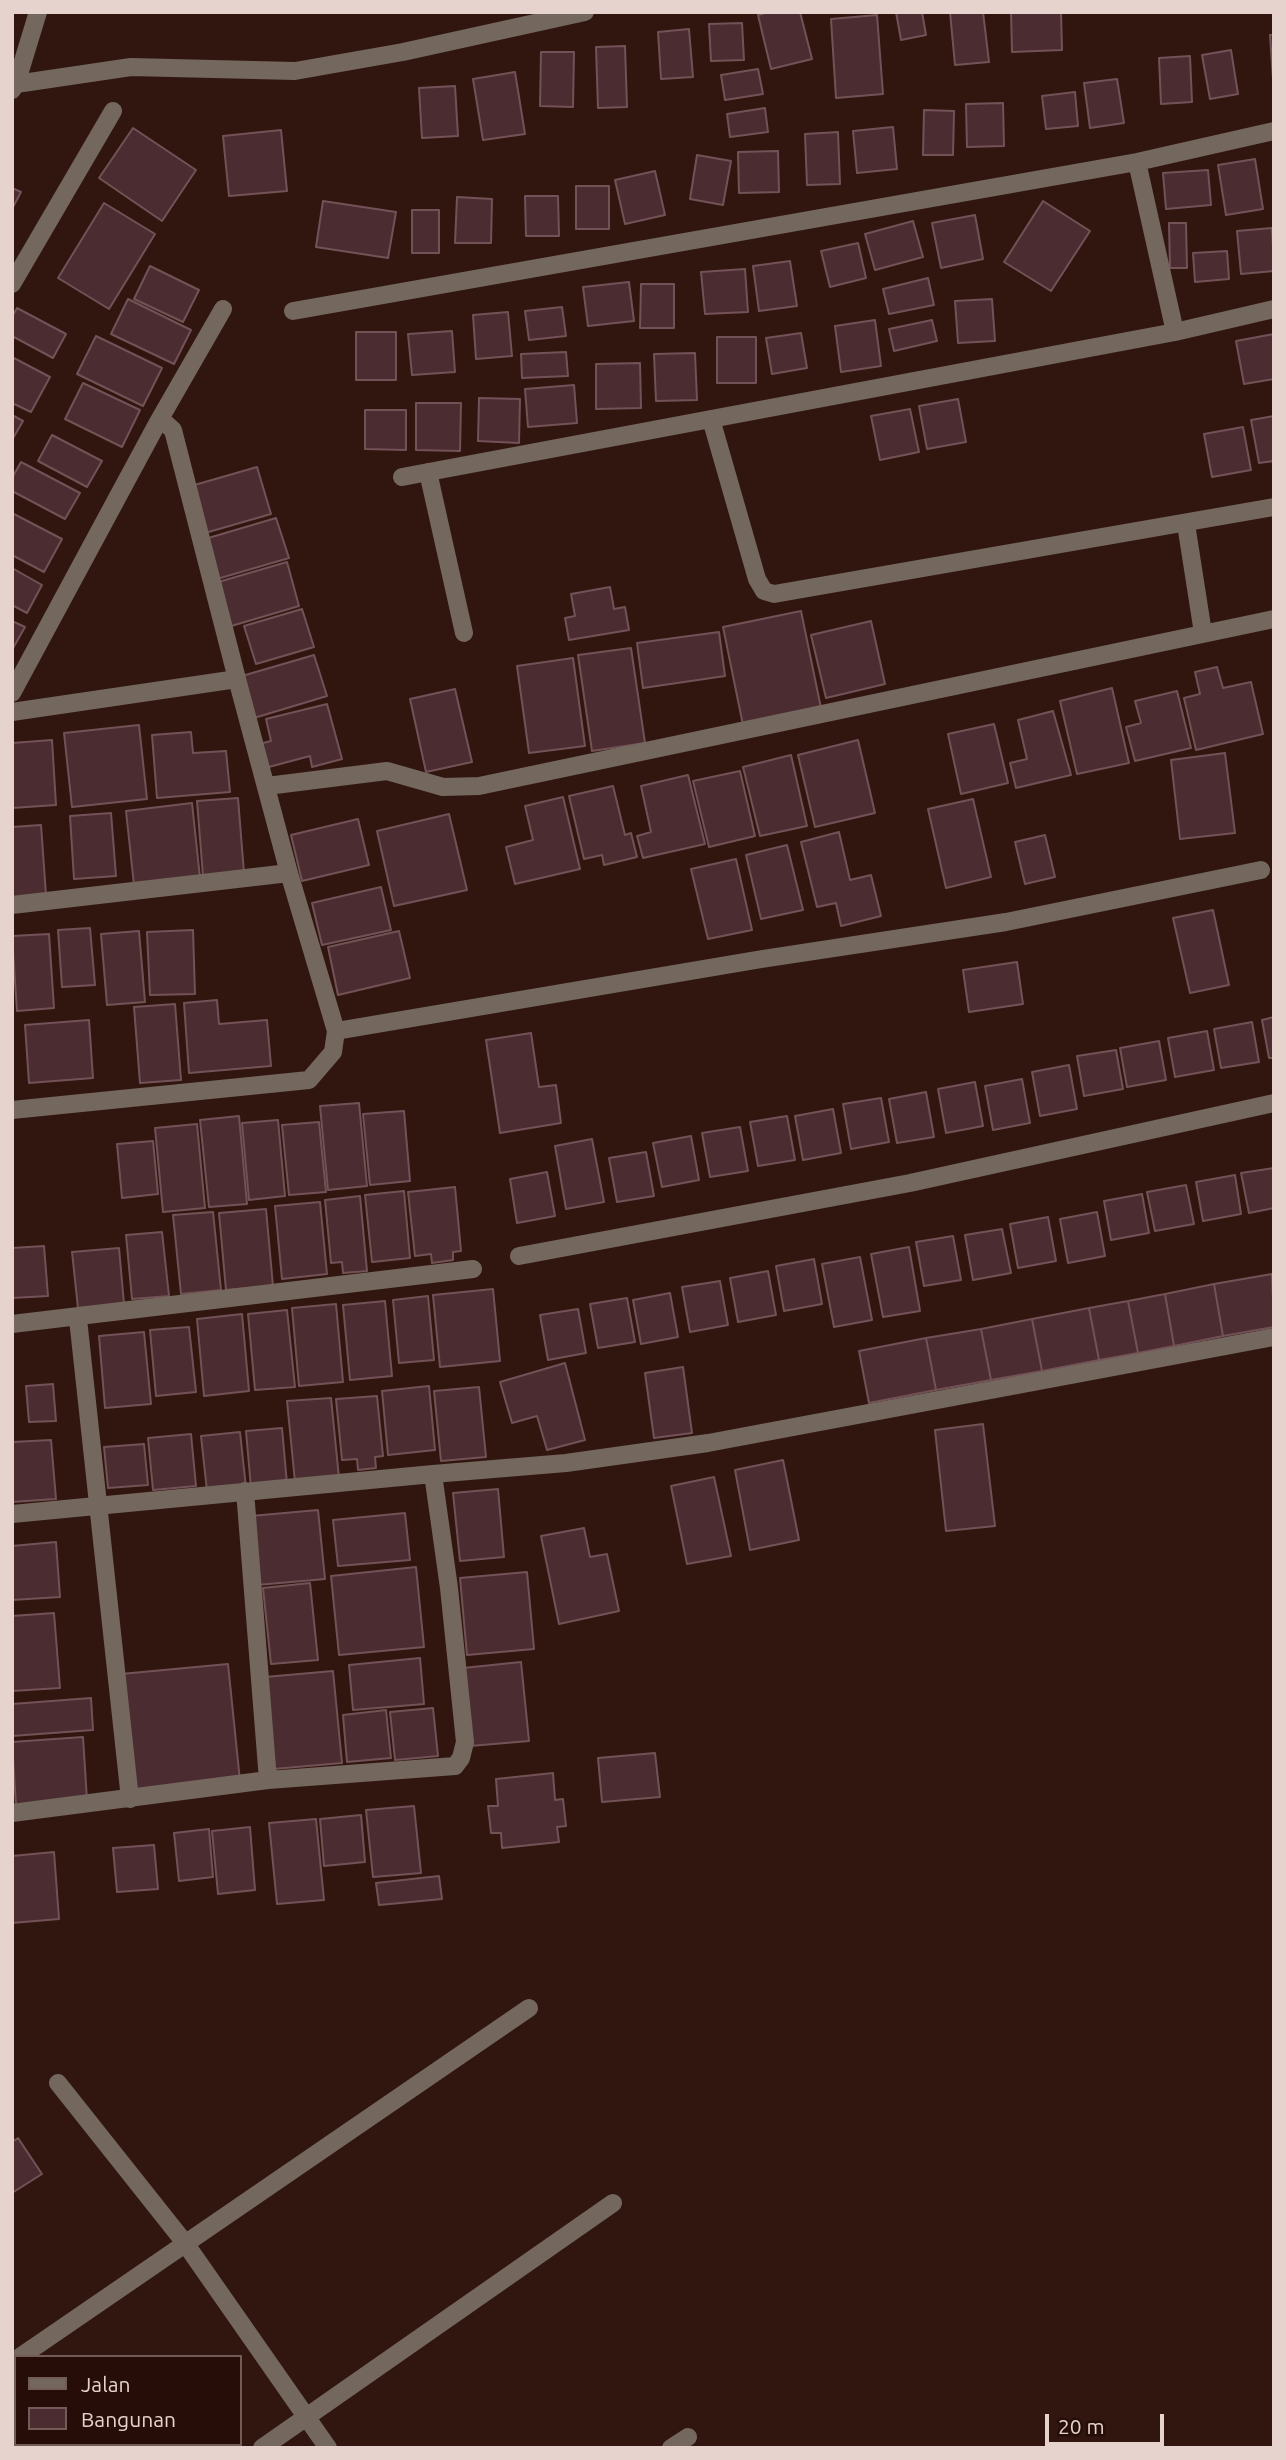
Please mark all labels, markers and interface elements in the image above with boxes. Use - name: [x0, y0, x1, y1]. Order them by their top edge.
- legend: [14, 2355, 242, 2446]
- text: Jalan: [81, 2372, 130, 2396]
- scale bar: [1048, 2400, 1167, 2444]
- text: Bangunan: [81, 2407, 176, 2431]
- text: 20 m: [1058, 2414, 1105, 2438]

